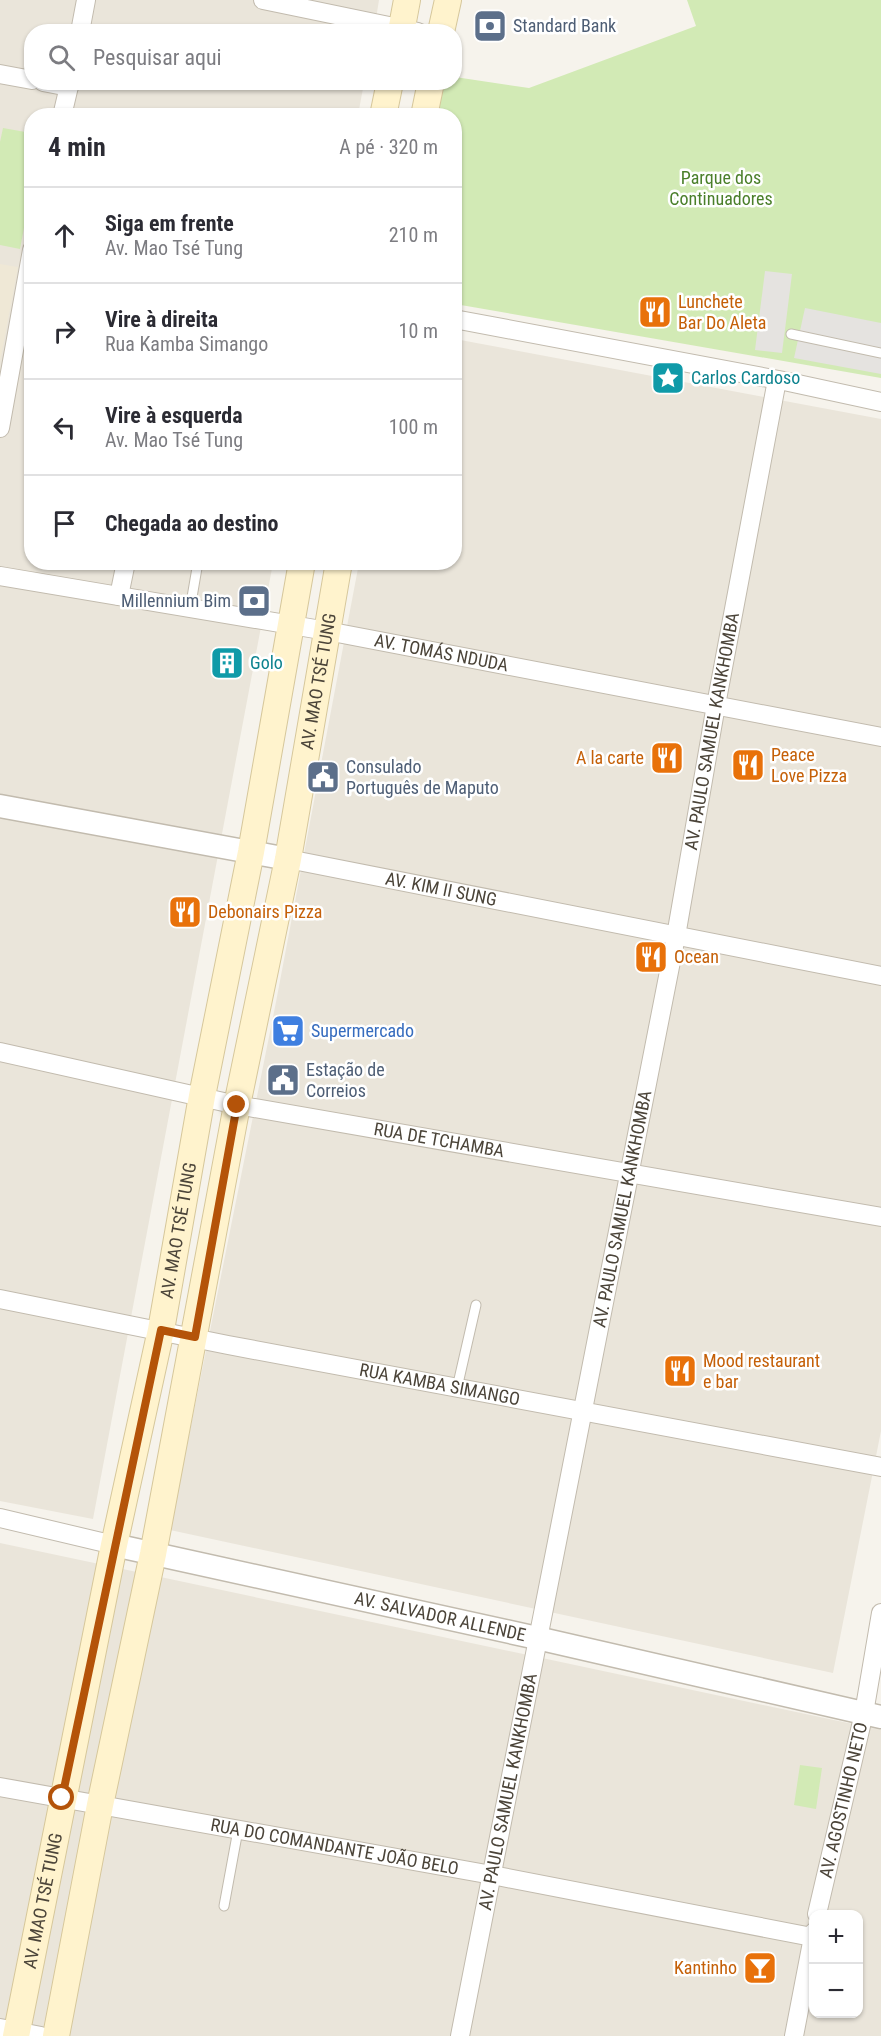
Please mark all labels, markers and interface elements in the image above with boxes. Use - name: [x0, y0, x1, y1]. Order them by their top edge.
- bank icon: Standard Bank: [472, 8, 508, 44]
- place label: Standard Bank: [513, 15, 616, 36]
- search box: [24, 24, 462, 90]
- icon: search: [45, 41, 78, 74]
- text: Pesquisar aqui: [93, 45, 222, 70]
- text: 4 min: [48, 132, 106, 162]
- text: A pé · 320 m: [339, 135, 438, 159]
- park label: Parque dos Continuadores: [669, 167, 773, 209]
- text: Siga em frente: [105, 211, 234, 236]
- icon: ahead: [48, 219, 81, 252]
- text: 210 m: [389, 223, 438, 247]
- text: Av. Mao Tsé Tung: [105, 236, 243, 260]
- place label: Lunchete Bar Do Aleta: [678, 291, 766, 333]
- restaurant icon: Lunchete Bar Do Aleta: [637, 294, 673, 330]
- text: Vire à direita: [105, 307, 218, 332]
- icon: right: [48, 315, 81, 348]
- text: 10 m: [399, 319, 438, 343]
- text: Rua Kamba Simango: [105, 332, 268, 356]
- place icon: Carlos Cardoso: [650, 360, 686, 396]
- place label: Carlos Cardoso: [691, 367, 800, 388]
- text: Vire à esquerda: [105, 403, 243, 428]
- icon: left: [48, 411, 81, 444]
- text: 100 m: [389, 415, 438, 439]
- text: Av. Mao Tsé Tung: [105, 428, 243, 452]
- icon: arrive: [48, 507, 81, 540]
- text: Chegada ao destino: [105, 511, 279, 536]
- bank icon: Millennium Bim: [236, 583, 272, 619]
- place label: Millennium Bim: [121, 590, 231, 611]
- street label: AV. PAULO SAMUEL KANKHOMBA: [680, 610, 743, 851]
- street label: AV. MAO TSÉ TUNG: [296, 611, 340, 751]
- street label: AV. TOMÁS NDUDA: [373, 629, 511, 676]
- building icon: Golo: [209, 645, 245, 681]
- place label: Golo: [250, 652, 283, 673]
- restaurant icon: A la carte: [649, 740, 685, 776]
- place label: Peace Love Pizza: [771, 744, 847, 786]
- place label: A la carte: [576, 747, 644, 768]
- restaurant icon: Peace Love Pizza: [730, 747, 766, 783]
- place label: Consulado Português de Maputo: [346, 756, 499, 798]
- public building icon: Consulado Português de Maputo: [305, 759, 341, 795]
- street label: AV. KIM II SUNG: [384, 867, 499, 910]
- restaurant icon: Debonairs Pizza: [167, 894, 203, 930]
- place label: Debonairs Pizza: [208, 901, 322, 922]
- restaurant icon: Ocean: [633, 939, 669, 975]
- place label: Ocean: [674, 946, 719, 967]
- supermarket icon: Supermercado: [270, 1013, 306, 1049]
- place label: Supermercado: [311, 1020, 414, 1041]
- place label: Estação de Correios: [306, 1059, 385, 1101]
- public building icon: Estação de Correios: [265, 1062, 301, 1098]
- street label: AV. PAULO SAMUEL KANKHOMBA: [588, 1088, 656, 1329]
- route end: [223, 1091, 249, 1117]
- street label: RUA DE TCHAMBA: [372, 1118, 507, 1161]
- street label: AV. MAO TSÉ TUNG: [156, 1160, 200, 1300]
- place label: Mood restaurant e bar: [703, 1350, 820, 1392]
- restaurant icon: Mood restaurant e bar: [662, 1353, 698, 1389]
- street label: RUA KAMBA SIMANGO: [358, 1359, 522, 1409]
- street label: AV. SALVADOR ALLENDE: [353, 1587, 528, 1645]
- street label: AV. PAULO SAMUEL KANKHOMBA: [474, 1671, 541, 1912]
- street label: AV. AGOSTINHO NETO: [815, 1720, 871, 1880]
- route start: [48, 1784, 74, 1810]
- street label: RUA DO COMANDANTE JOÃO BELO: [209, 1814, 461, 1879]
- street label: AV. MAO TSÉ TUNG: [19, 1831, 66, 1970]
- map controls: [809, 1910, 863, 2018]
- button: +: [809, 1910, 863, 1964]
- bar icon: Kantinho: [742, 1950, 778, 1986]
- place label: Kantinho: [674, 1957, 737, 1978]
- button: −: [809, 1964, 863, 2018]

